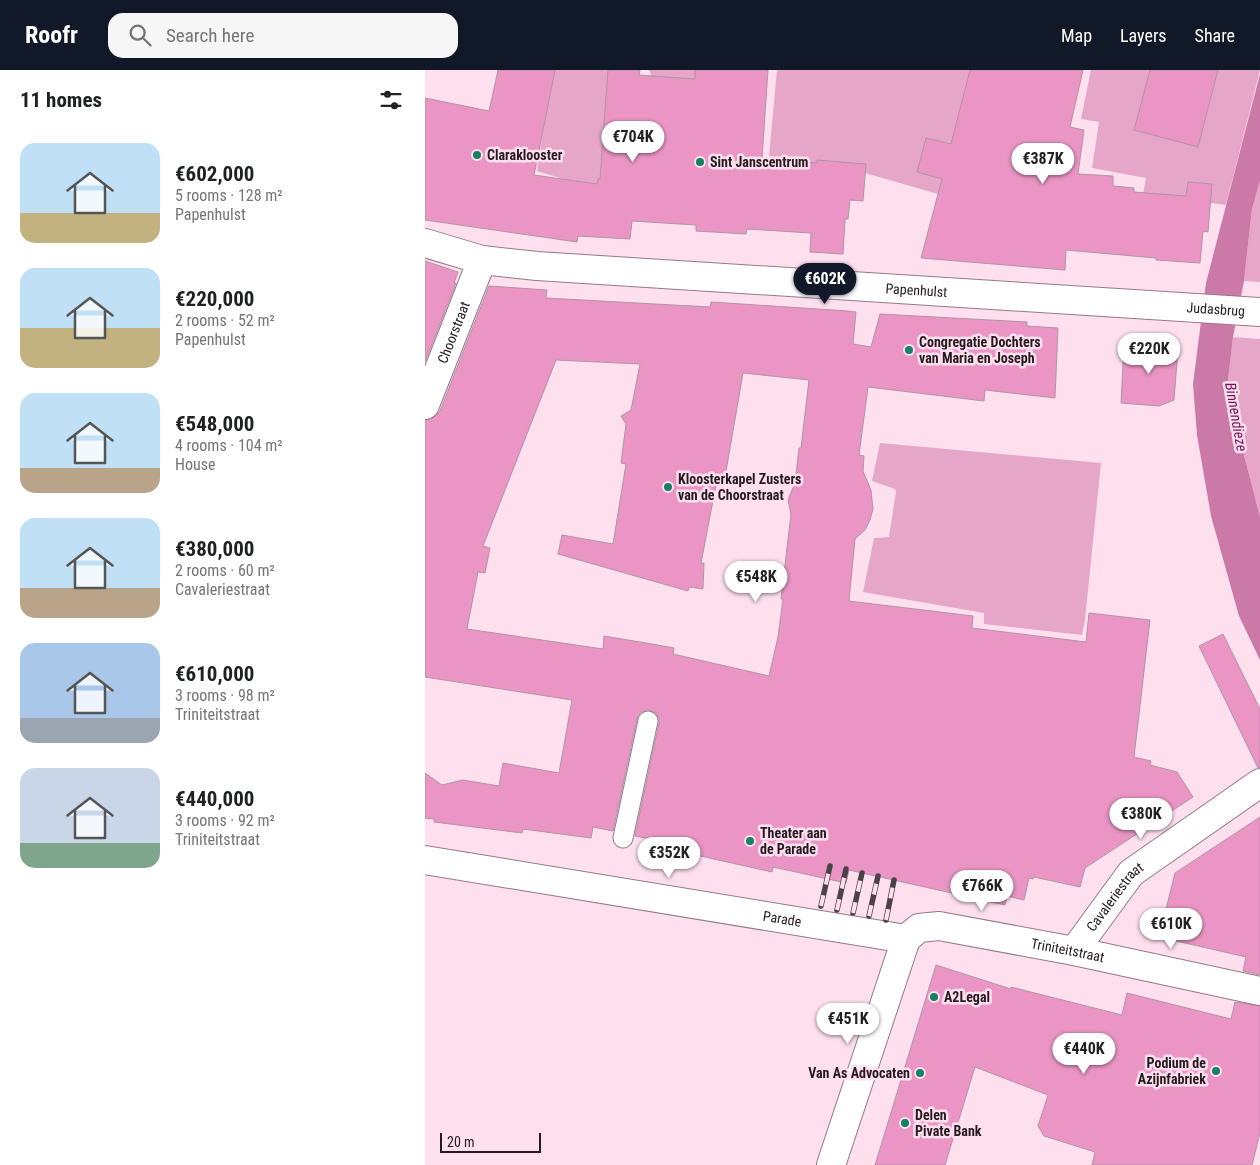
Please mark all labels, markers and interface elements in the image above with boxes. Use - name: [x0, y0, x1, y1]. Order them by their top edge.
- search box: [108, 13, 458, 58]
- text: Roofr: [25, 21, 78, 49]
- icon: search: [126, 21, 154, 49]
- text: Search here: [166, 24, 254, 47]
- text: Map: [1061, 25, 1092, 46]
- text: Layers: [1120, 25, 1167, 46]
- text: Share: [1195, 25, 1235, 46]
- icon: filters: [377, 86, 405, 114]
- text: 11 homes: [20, 88, 102, 112]
- pin: €704K: [598, 121, 668, 163]
- text: €704K: [612, 127, 654, 146]
- pin: €387K: [1008, 142, 1078, 185]
- place label: Claraklooster: [487, 147, 563, 163]
- marker: Claraklooster: [471, 149, 483, 161]
- text: €387K: [1022, 149, 1064, 168]
- place label: Sint Janscentrum: [710, 154, 808, 170]
- marker: Sint Janscentrum: [694, 156, 706, 168]
- text: €602,000: [175, 162, 254, 186]
- icon: home: [60, 163, 120, 223]
- text: 5 rooms · 128 m²: [175, 186, 283, 205]
- text: Papenhulst: [175, 205, 246, 224]
- pin: €602K: [790, 262, 860, 305]
- text: €602K: [804, 269, 846, 288]
- street label: Papenhulst: [885, 280, 948, 300]
- text: €220,000: [175, 287, 254, 311]
- icon: home: [60, 288, 120, 348]
- street label: Choorstraat: [434, 299, 473, 366]
- street label: Judasbrug: [1186, 299, 1246, 319]
- text: 2 rooms · 52 m²: [175, 311, 275, 330]
- text: Papenhulst: [175, 330, 246, 349]
- pin: €220K: [1114, 332, 1184, 375]
- place label: Congregatie Dochters van Maria en Joseph: [919, 334, 1041, 366]
- text: €220K: [1128, 339, 1170, 358]
- marker: Congregatie Dochters van Maria en Joseph: [903, 344, 915, 356]
- water label: Binnendieze: [1221, 381, 1251, 453]
- text: €548,000: [175, 412, 254, 436]
- icon: home: [60, 413, 120, 473]
- text: 4 rooms · 104 m²: [175, 436, 283, 455]
- text: House: [175, 455, 215, 474]
- place label: Kloosterkapel Zusters van de Choorstraat: [678, 471, 801, 503]
- marker: Kloosterkapel Zusters van de Choorstraat: [662, 481, 674, 493]
- text: €380,000: [175, 537, 254, 561]
- icon: home: [60, 538, 120, 598]
- pin: €548K: [721, 560, 791, 603]
- text: 2 rooms · 60 m²: [175, 561, 275, 580]
- text: €548K: [735, 567, 777, 586]
- text: Cavaleriestraat: [175, 580, 270, 599]
- text: €610,000: [175, 662, 254, 686]
- icon: home: [60, 663, 120, 723]
- text: 3 rooms · 98 m²: [175, 686, 275, 705]
- text: Triniteitstraat: [175, 705, 260, 724]
- text: €440,000: [175, 787, 254, 811]
- icon: home: [60, 788, 120, 848]
- pin: €380K: [1106, 798, 1176, 840]
- text: €380K: [1120, 804, 1162, 823]
- text: 3 rooms · 92 m²: [175, 811, 275, 830]
- place label: Theater aan de Parade: [760, 825, 827, 857]
- text: Triniteitstraat: [175, 830, 260, 849]
- marker: Theater aan de Parade: [744, 835, 756, 847]
- pin: €352K: [634, 836, 704, 879]
- text: €352K: [648, 843, 690, 862]
- street label: Cavaleriestraat: [1083, 859, 1146, 934]
- pin: €766K: [947, 870, 1017, 912]
- text: €766K: [961, 876, 1003, 895]
- street label: Parade: [762, 908, 803, 930]
- pin: €610K: [1136, 908, 1206, 950]
- text: €610K: [1150, 914, 1192, 933]
- street label: Triniteitstraat: [1030, 935, 1106, 965]
- place label: A2Legal: [944, 989, 990, 1005]
- marker: A2Legal: [928, 991, 940, 1003]
- pin: €451K: [813, 1002, 883, 1045]
- text: €451K: [827, 1009, 869, 1028]
- pin: €440K: [1049, 1032, 1119, 1075]
- text: €440K: [1063, 1039, 1105, 1058]
- place label: Podium de Azijnfabriek: [1138, 1055, 1206, 1087]
- place label: Van As Advocaten: [808, 1065, 910, 1081]
- marker: Podium de Azijnfabriek: [1210, 1065, 1222, 1077]
- marker: Van As Advocaten: [914, 1067, 926, 1079]
- place label: Delen Pivate Bank: [915, 1107, 982, 1139]
- marker: Delen Pivate Bank: [899, 1117, 911, 1129]
- scale bar: [440, 1130, 541, 1153]
- text: 20 m: [447, 1134, 475, 1150]

